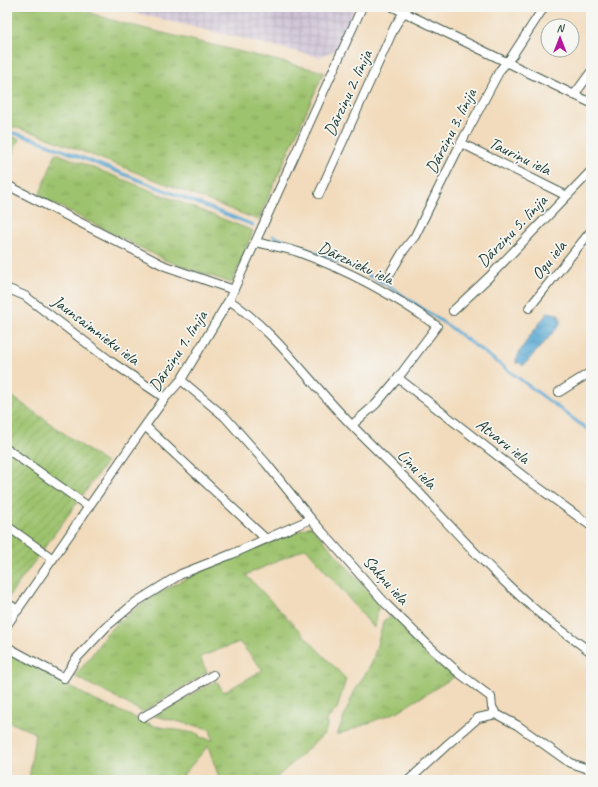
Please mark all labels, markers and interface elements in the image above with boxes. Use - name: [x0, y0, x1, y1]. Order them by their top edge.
- north arrow: [540, 18, 580, 58]
- text: N: [557, 21, 566, 35]
- street label: Dārziņu 2. līnija: [319, 46, 378, 139]
- street label: Dārziņu 3. līnija: [421, 84, 482, 177]
- street label: Tauriņu iela: [486, 132, 556, 181]
- street label: Dārziņu 5. līnija: [472, 190, 552, 271]
- street label: Ogu iela: [527, 235, 572, 284]
- street label: Dārznieku iela: [315, 237, 399, 290]
- street label: Jaunsaimnieku iela: [47, 290, 145, 371]
- street label: Dārziņu 1. līnija: [144, 306, 213, 395]
- street label: Atvaru iela: [472, 414, 535, 469]
- street label: Līņu iela: [393, 445, 442, 495]
- street label: Sakņu iela: [359, 551, 415, 610]

